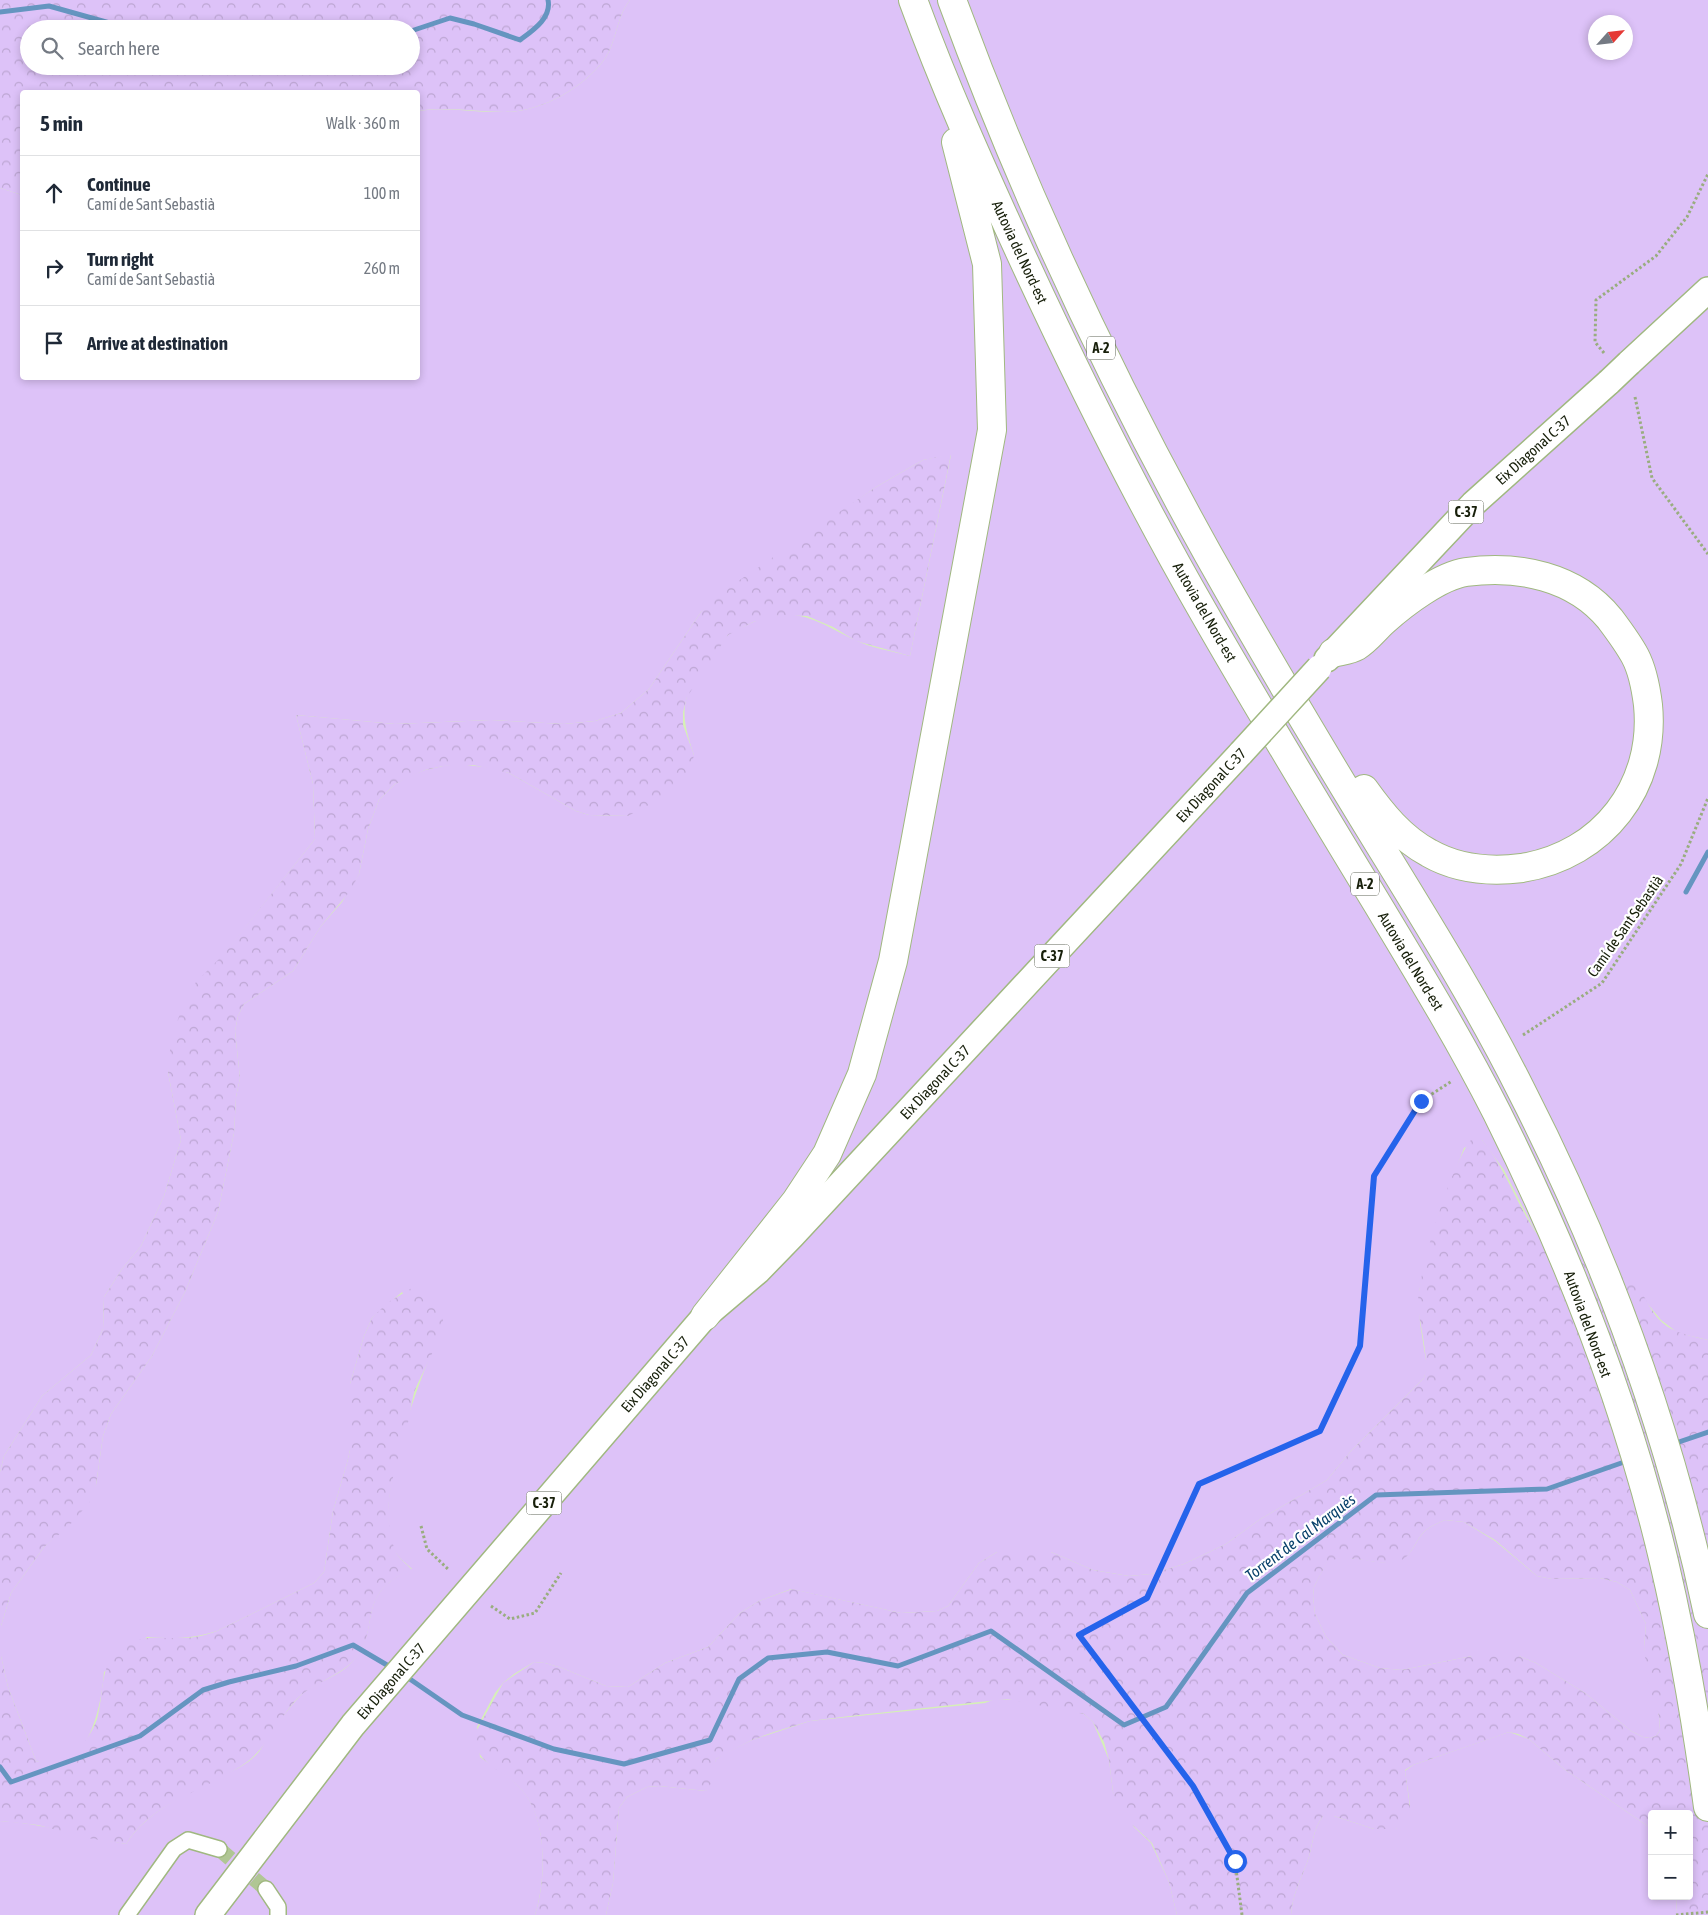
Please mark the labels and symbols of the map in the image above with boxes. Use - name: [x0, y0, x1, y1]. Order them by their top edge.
- north arrow: [1588, 15, 1633, 60]
- street label: Autovia del Nord-est: [989, 198, 1051, 306]
- road number: A-2: [1087, 336, 1115, 359]
- street label: Eix Diagonal C-37: [1492, 412, 1574, 488]
- road number: C-37: [1448, 501, 1484, 524]
- street label: Autovia del Nord-est: [1170, 559, 1240, 665]
- street label: Eix Diagonal C-37: [1172, 745, 1250, 825]
- road number: A-2: [1351, 872, 1379, 896]
- street label: Camí de Sant Sebastià: [1584, 872, 1666, 980]
- street label: Autovia del Nord-est: [1375, 909, 1447, 1013]
- road number: C-37: [1034, 944, 1070, 968]
- street label: Eix Diagonal C-37: [896, 1042, 974, 1122]
- route end: [1410, 1090, 1433, 1113]
- street label: Autovia del Nord-est: [1561, 1269, 1615, 1379]
- street label: Eix Diagonal C-37: [617, 1333, 693, 1415]
- water label: Torrent de Cal Marquès: [1241, 1490, 1359, 1585]
- road number: C-37: [526, 1492, 562, 1515]
- street label: Eix Diagonal C-37: [353, 1640, 429, 1722]
- route start: [1224, 1850, 1247, 1873]

